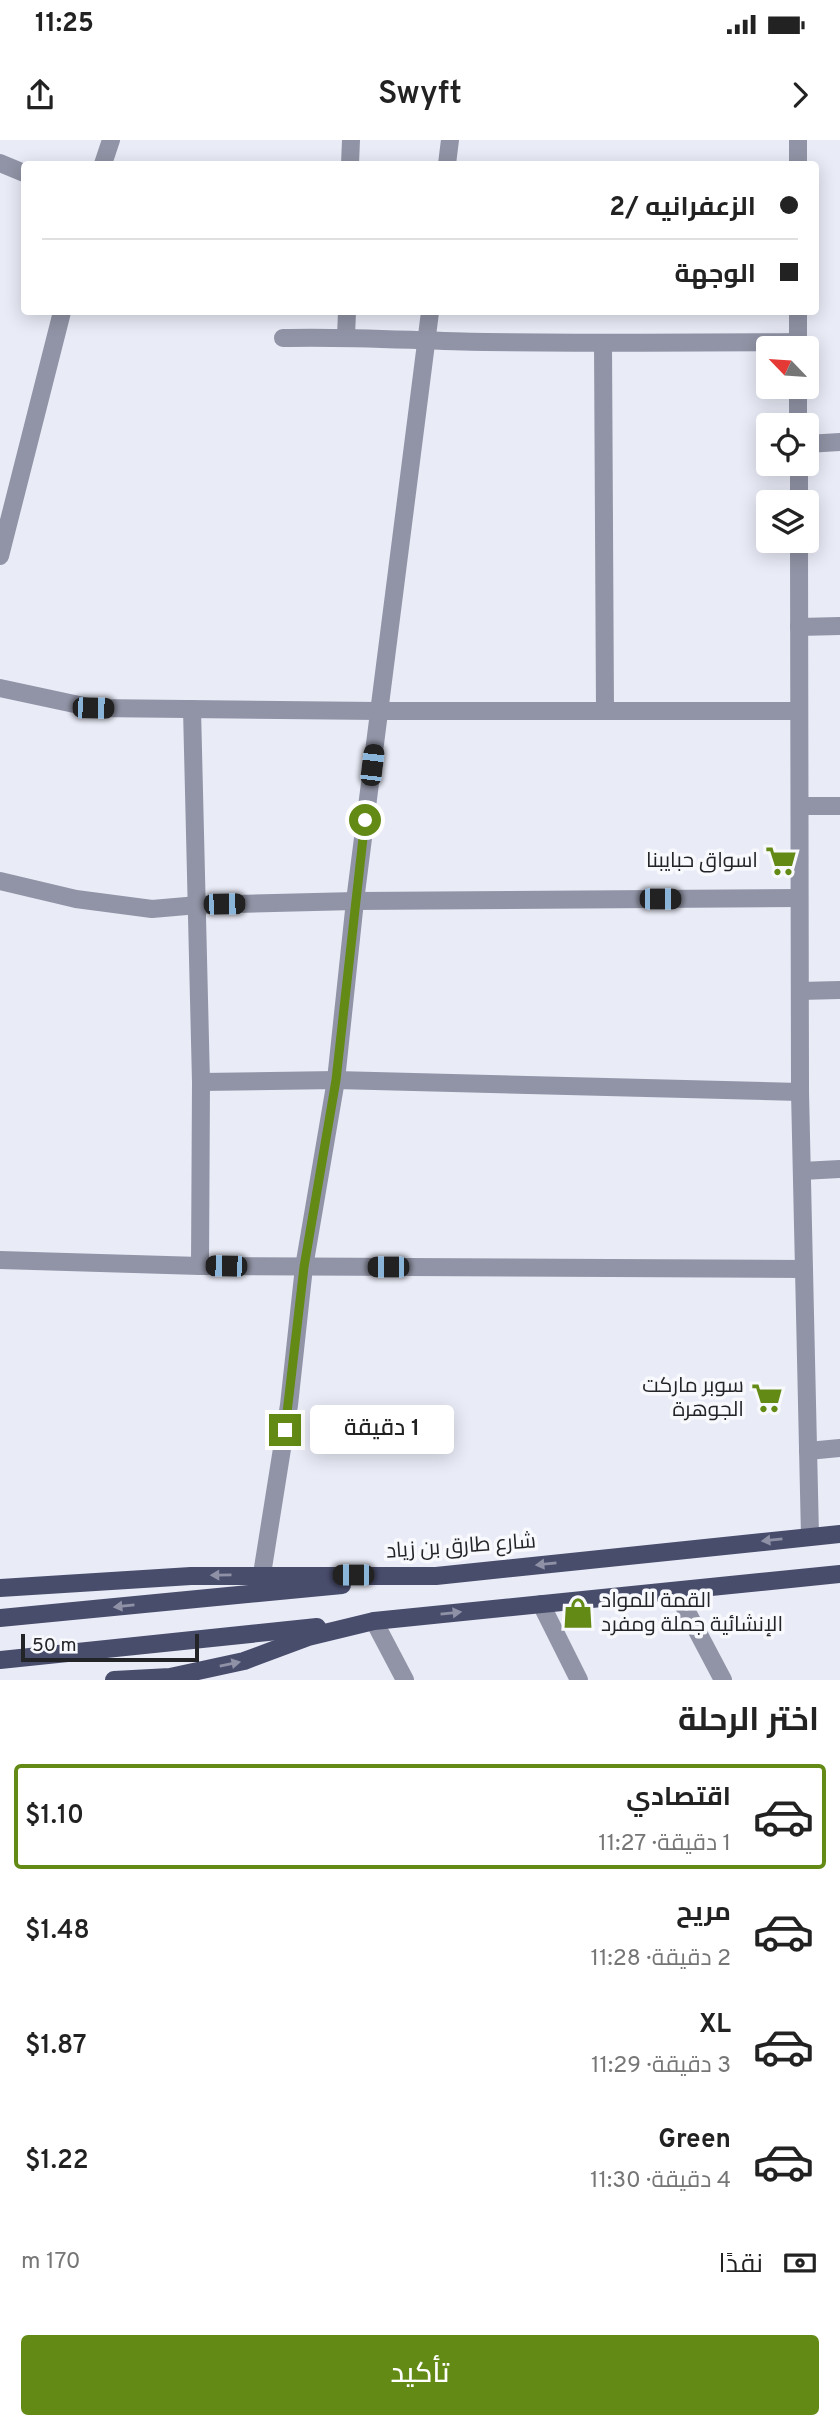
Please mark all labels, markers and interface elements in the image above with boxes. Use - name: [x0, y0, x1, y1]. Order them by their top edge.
- text: 11:25: [35, 8, 94, 41]
- text: Swyft: [378, 75, 462, 115]
- icon: share: [21, 76, 59, 114]
- icon: forward: [781, 76, 819, 114]
- text: الزعفرانيه /2: [609, 192, 756, 225]
- text: الوجهة: [675, 259, 756, 292]
- north arrow: [756, 336, 819, 399]
- map controls: [756, 336, 819, 553]
- button: locate: [756, 413, 819, 476]
- button: layers: [756, 490, 819, 553]
- car: [72, 697, 115, 719]
- car: [360, 743, 385, 787]
- route start: [349, 804, 381, 836]
- supermarket icon: اسواق حبايبنا: [764, 844, 798, 878]
- place label: اسواق حبايبنا: [646, 848, 758, 875]
- car: [640, 889, 682, 910]
- car: [203, 893, 246, 915]
- car: [205, 1255, 248, 1277]
- car: [368, 1257, 410, 1278]
- place label: سوبر ماركت الجوهرة: [642, 1373, 744, 1424]
- supermarket icon: سوبر ماركت الجوهرة: [750, 1381, 784, 1415]
- callout: 1 دقيقة: [310, 1406, 453, 1454]
- route end: [269, 1414, 301, 1446]
- text: 1 دقيقة: [344, 1415, 420, 1444]
- street label: شارع طارق بن زياد: [385, 1528, 537, 1566]
- one-way arrow: [761, 1535, 783, 1546]
- one-way arrow: [535, 1559, 557, 1570]
- car: [333, 1565, 375, 1586]
- one-way arrow: [210, 1569, 232, 1581]
- place label: القمة للمواد الإنشائية جملة ومفرد: [601, 1588, 783, 1639]
- shop icon: القمة للمواد الإنشائية جملة ومفرد: [561, 1596, 595, 1630]
- one-way arrow: [113, 1601, 135, 1612]
- one-way arrow: [440, 1608, 462, 1619]
- scale bar: [21, 1631, 200, 1663]
- text: 50 m: [32, 1634, 77, 1658]
- one-way arrow: [219, 1659, 241, 1670]
- text: اختر الرحلة: [678, 1702, 819, 1742]
- text: اقتصادي: [626, 1782, 731, 1815]
- icon: car: [752, 1785, 815, 1848]
- text: $1.10: [25, 1800, 84, 1833]
- text: 1 دقيقة · 11:27: [598, 1830, 731, 1859]
- text: مريح: [676, 1897, 731, 1930]
- icon: car: [752, 1900, 815, 1963]
- text: $1.48: [25, 1915, 90, 1948]
- text: 2 دقيقة · 11:28: [590, 1945, 731, 1974]
- text: XL: [699, 2009, 731, 2042]
- icon: car: [752, 2015, 815, 2078]
- text: $1.87: [25, 2030, 86, 2063]
- text: 3 دقيقة · 11:29: [591, 2052, 731, 2081]
- text: Green: [658, 2124, 731, 2157]
- icon: car: [752, 2130, 815, 2193]
- text: $1.22: [25, 2145, 89, 2178]
- text: 4 دقيقة · 11:30: [590, 2167, 731, 2196]
- icon: cash: [781, 2244, 819, 2282]
- text: 170 m: [21, 2248, 80, 2277]
- text: نقدًا: [719, 2249, 763, 2282]
- button: تأكيد: [21, 2335, 819, 2415]

